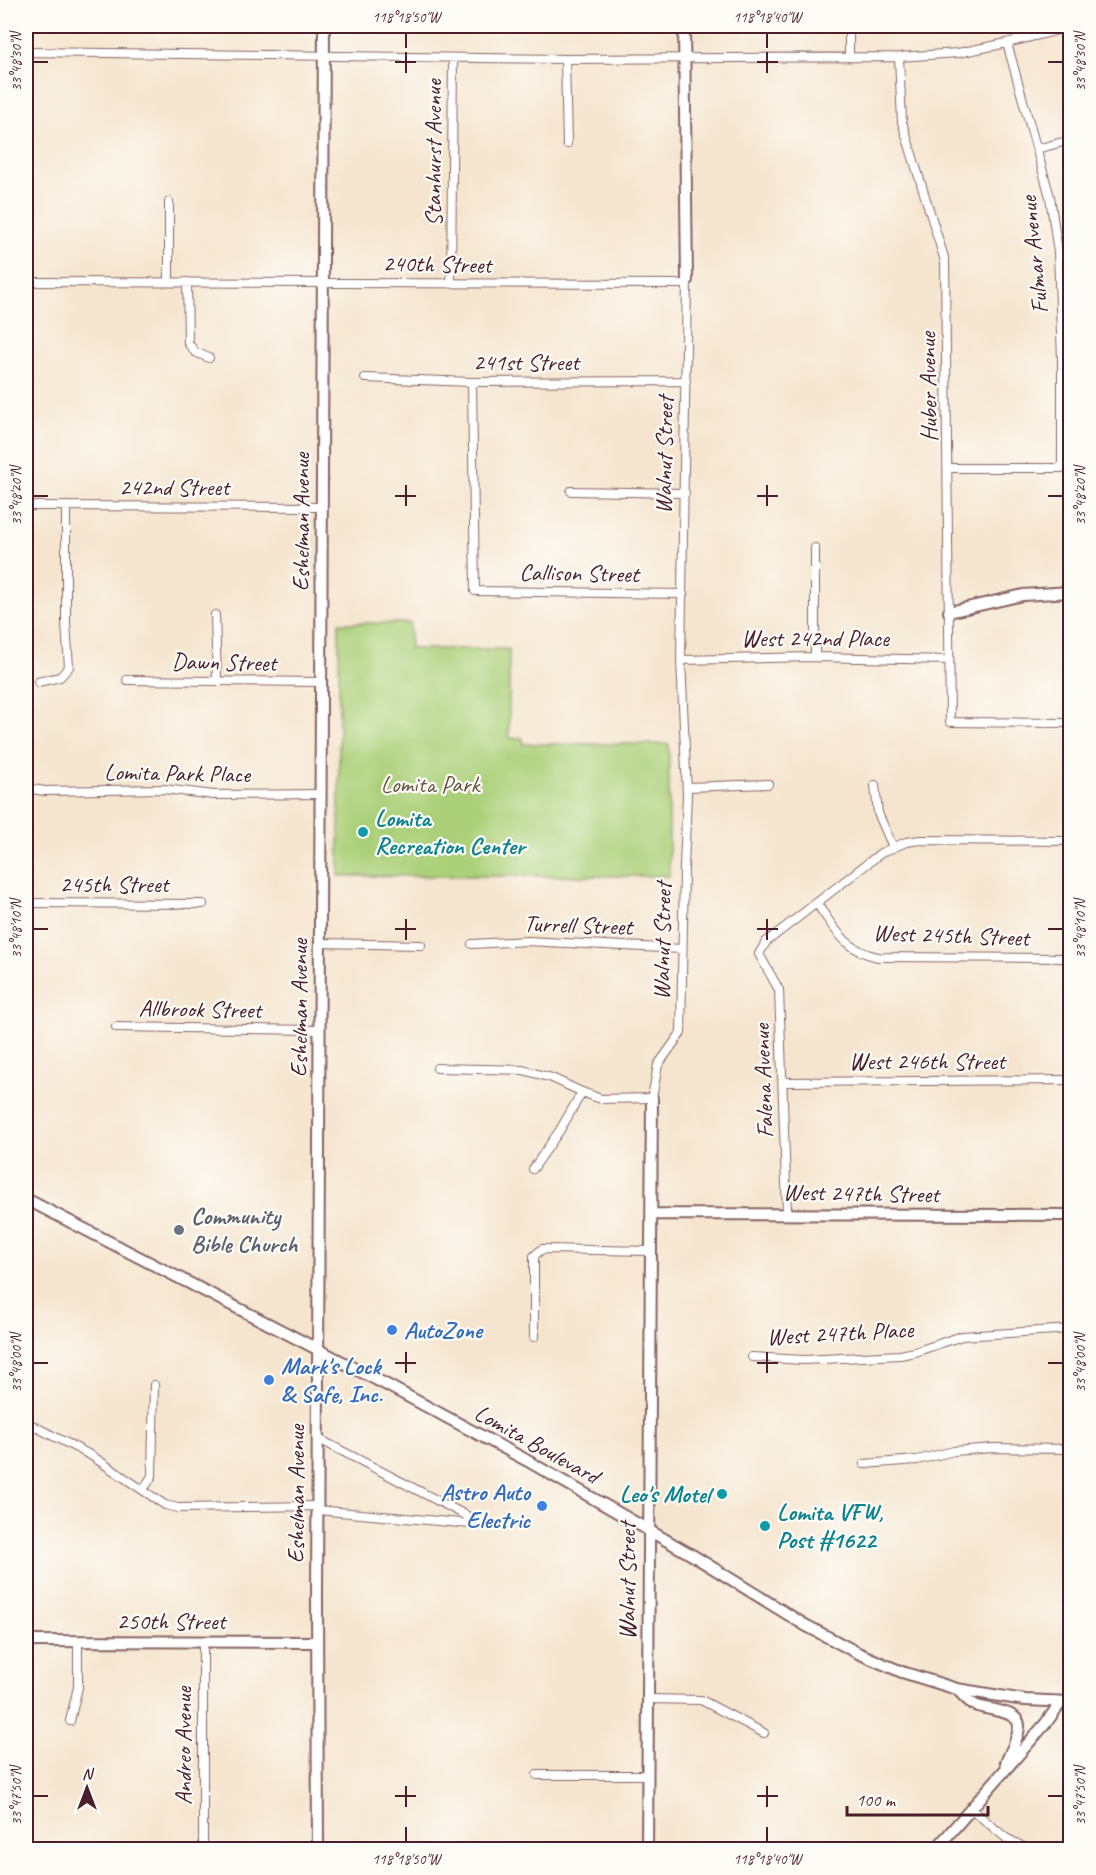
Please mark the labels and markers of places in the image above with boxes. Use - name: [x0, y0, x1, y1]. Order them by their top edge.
- place label: Lomita Recreation Center: [375, 803, 527, 861]
- marker: Lomita Recreation Center: [356, 825, 370, 839]
- place label: Community Bible Church: [191, 1201, 298, 1259]
- marker: Community Bible Church: [172, 1223, 186, 1237]
- place label: AutoZone: [404, 1315, 484, 1345]
- marker: AutoZone: [385, 1323, 399, 1337]
- place label: Mark's Lock & Safe, Inc.: [281, 1351, 384, 1409]
- marker: Mark's Lock & Safe, Inc.: [262, 1373, 276, 1387]
- place label: Astro Auto Electric: [441, 1477, 532, 1535]
- place label: Leo's Motel: [620, 1479, 715, 1509]
- marker: Leo's Motel: [715, 1487, 729, 1501]
- place label: Lomita VFW, Post #1622: [777, 1497, 884, 1555]
- marker: Astro Auto Electric: [535, 1499, 549, 1513]
- marker: Lomita VFW, Post #1622: [758, 1519, 772, 1533]

